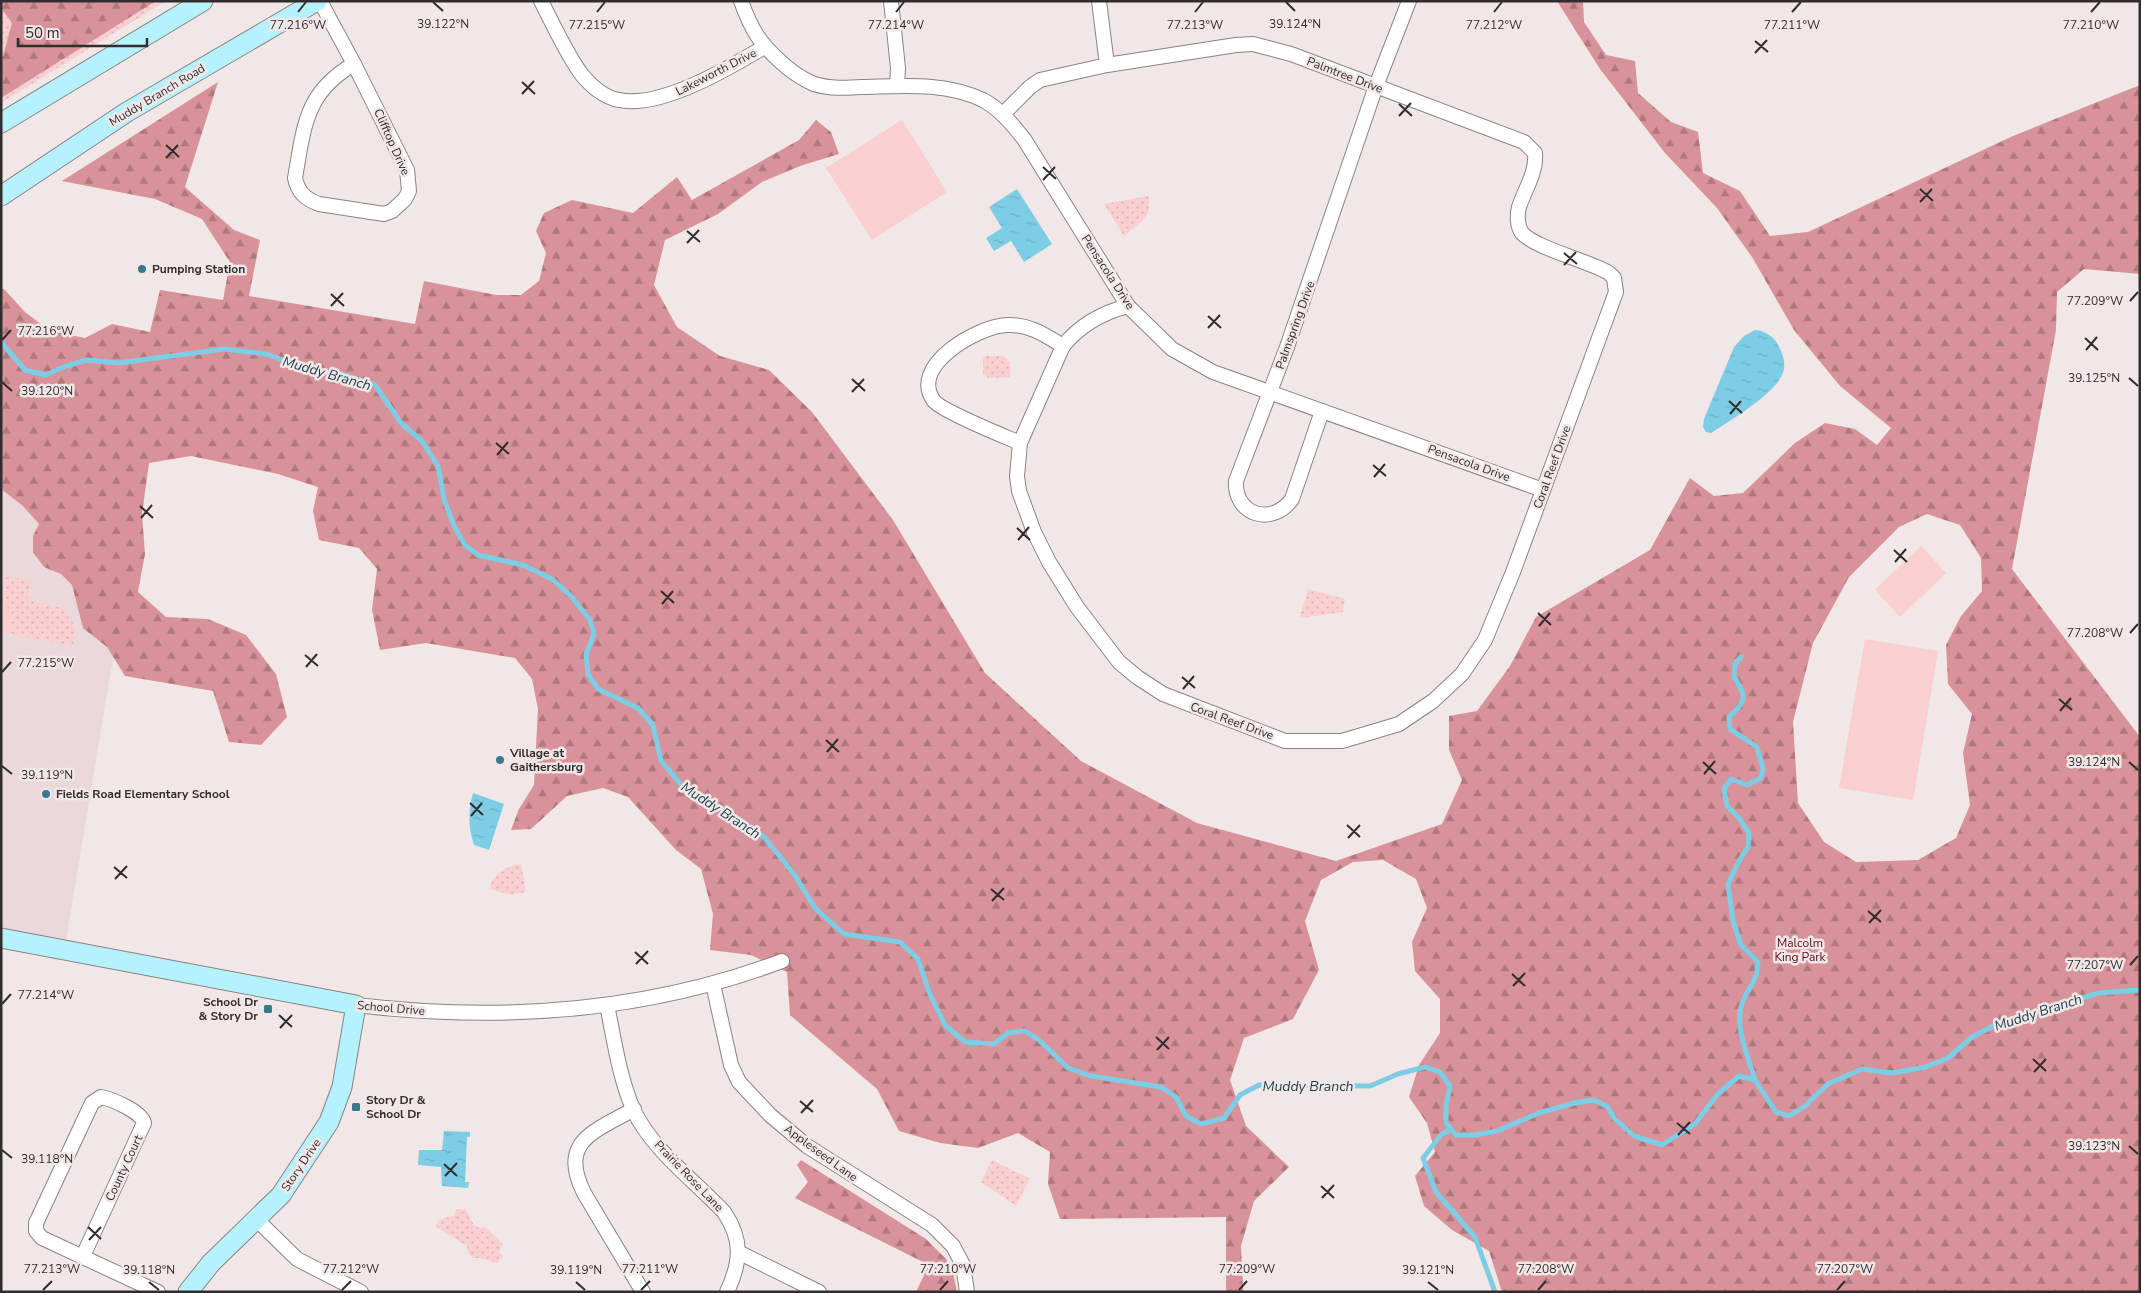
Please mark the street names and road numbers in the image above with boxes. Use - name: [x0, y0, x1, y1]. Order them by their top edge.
- street label: Lakeworth Drive: [673, 45, 759, 99]
- street label: Palmtree Drive: [1305, 53, 1385, 97]
- street label: Muddy Branch Road: [106, 60, 208, 130]
- street label: Clifftop Drive: [370, 106, 414, 178]
- street label: Pensacola Drive: [1078, 231, 1138, 313]
- street label: Palmspring Drive: [1272, 279, 1318, 371]
- street label: Coral Reef Drive: [1529, 423, 1575, 511]
- street label: Pensacola Drive: [1426, 441, 1512, 485]
- street label: Coral Reef Drive: [1188, 698, 1276, 744]
- street label: School Drive: [356, 997, 426, 1019]
- street label: Appleseed Lane: [781, 1121, 861, 1185]
- street label: County Court: [102, 1132, 147, 1204]
- street label: Story Drive: [277, 1135, 325, 1195]
- street label: Prairie Rose Lane: [651, 1137, 727, 1215]

